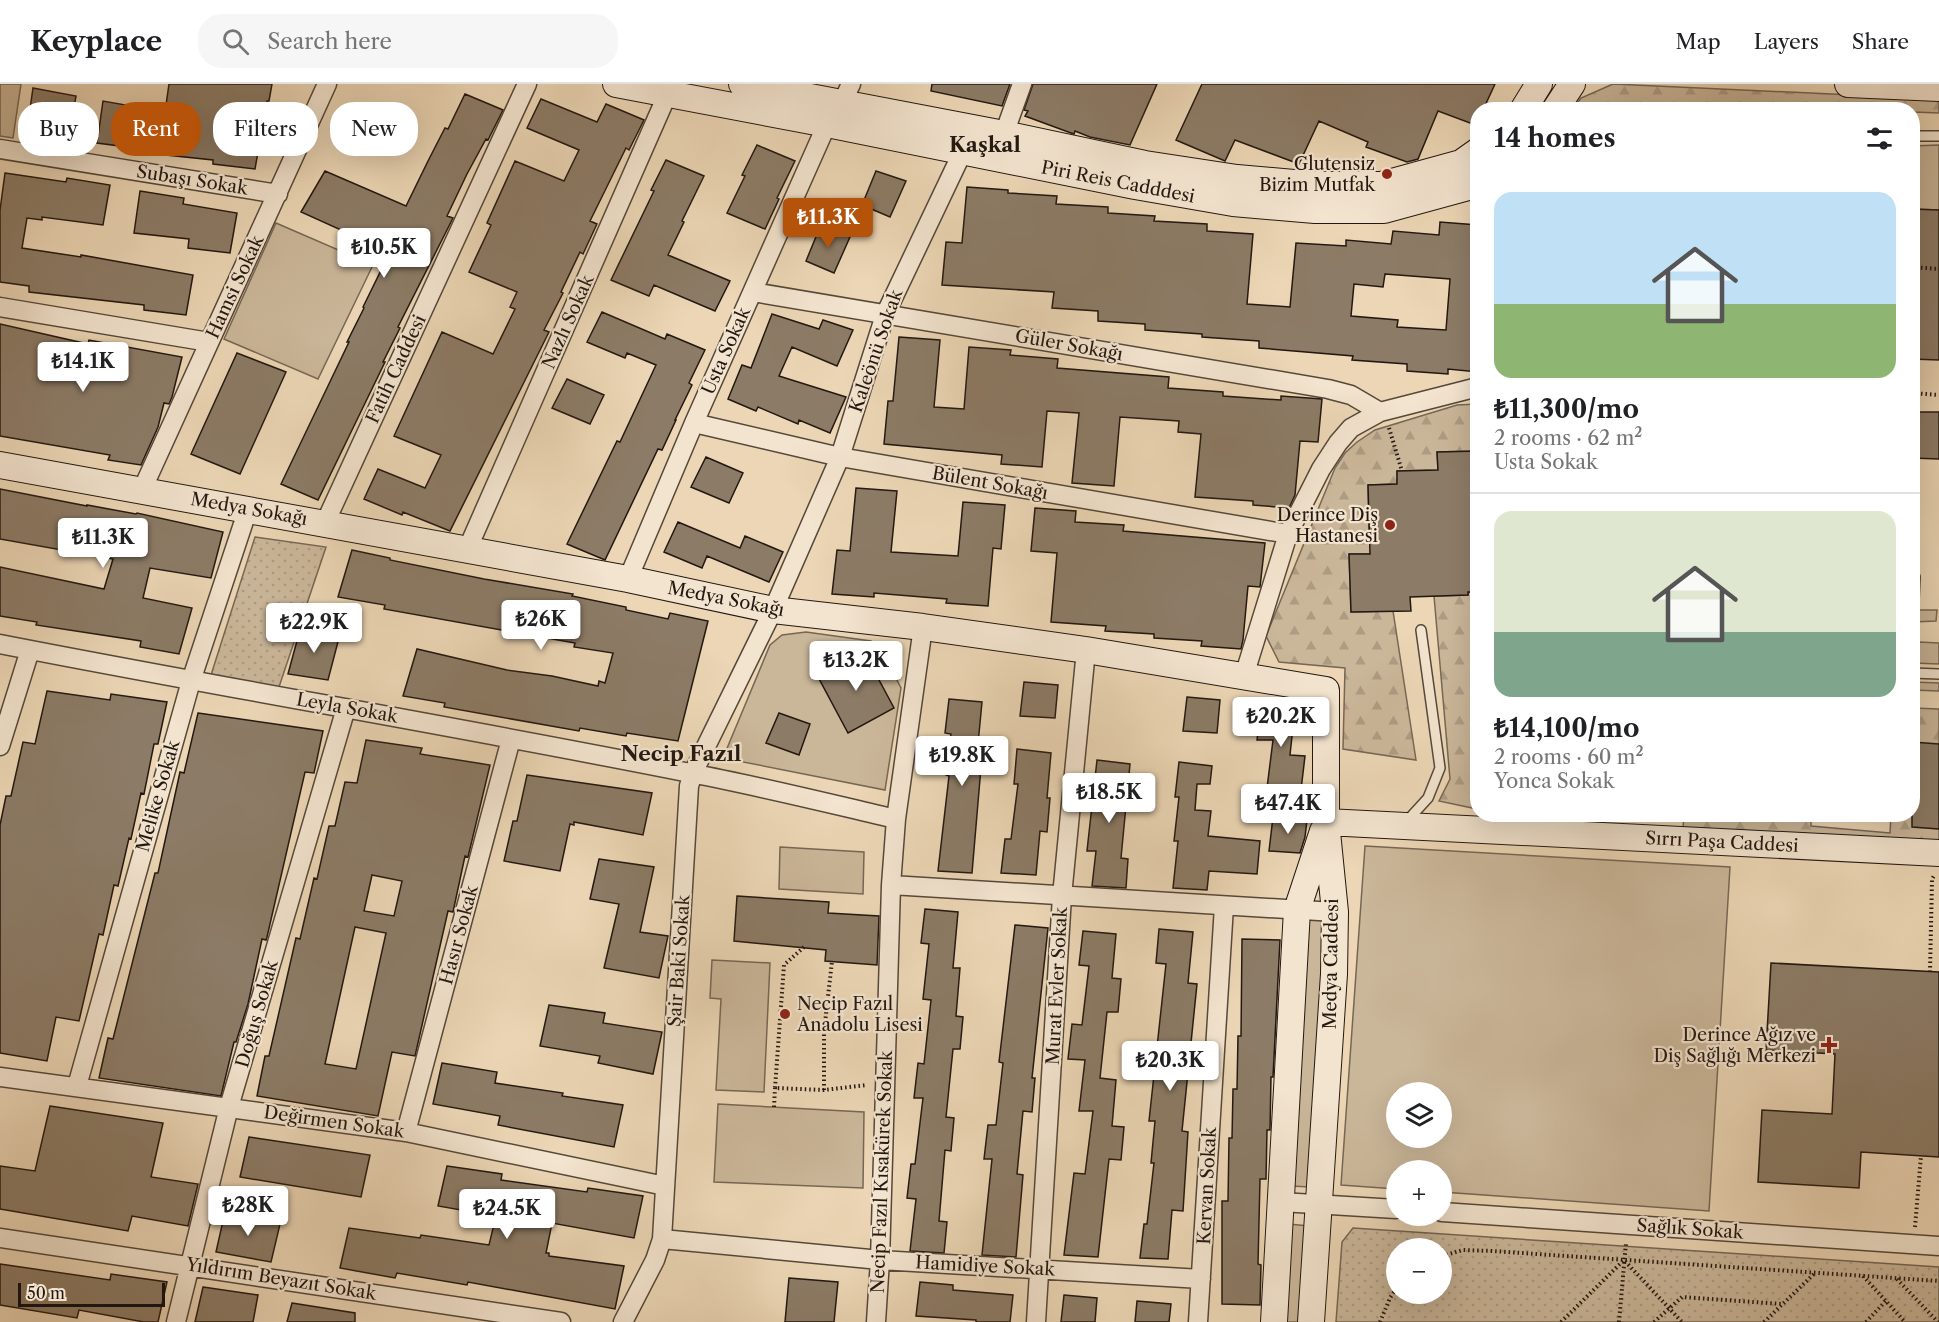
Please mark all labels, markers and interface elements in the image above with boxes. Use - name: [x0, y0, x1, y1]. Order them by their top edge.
- search box: [198, 14, 618, 68]
- text: Keyplace: [30, 24, 162, 58]
- icon: search: [219, 25, 252, 58]
- text: Search here: [267, 28, 392, 55]
- text: Map: [1676, 29, 1721, 54]
- text: Layers: [1754, 29, 1819, 54]
- text: Share: [1852, 29, 1909, 54]
- chip: Buy: [18, 102, 99, 156]
- chip: Rent: [111, 102, 201, 156]
- chip: Filters: [213, 102, 318, 156]
- chip: New: [330, 102, 418, 156]
- text: 14 homes: [1494, 122, 1616, 154]
- icon: filters: [1863, 122, 1896, 155]
- district label: Kaşkal: [949, 132, 1021, 157]
- place label: Glutensiz Bizim Mutfak: [1259, 153, 1377, 196]
- street label: Piri Reis Cadddesi: [1039, 156, 1197, 208]
- street label: Subaşı Sokak: [135, 160, 251, 200]
- marker: Glutensiz Bizim Mutfak: [1380, 167, 1394, 181]
- pin: ₺11.3K: [779, 198, 877, 249]
- text: ₺11.3K: [797, 205, 859, 229]
- pin: ₺10.5K: [335, 228, 433, 279]
- street label: Hamsi Sokak: [201, 230, 269, 342]
- icon: home: [1641, 231, 1749, 339]
- text: ₺10.5K: [351, 235, 417, 259]
- street label: Nazlı Sokak: [537, 270, 599, 372]
- street label: Kaleönü Sokak: [845, 285, 908, 415]
- street label: Usta Sokak: [697, 302, 756, 398]
- street label: Fatih Caddesi: [361, 311, 431, 427]
- street label: Güler Sokağı: [1013, 325, 1125, 365]
- pin: ₺14.1K: [34, 342, 132, 393]
- text: ₺14.1K: [52, 349, 114, 373]
- text: ₺11,300/mo: [1494, 393, 1639, 425]
- text: 2 rooms · 62 m²: [1494, 426, 1642, 450]
- text: Usta Sokak: [1494, 450, 1598, 474]
- street label: Bülent Sokağı: [930, 462, 1050, 504]
- street label: Medya Sokağı: [189, 488, 310, 530]
- place label: Derince Diş Hastanesi: [1277, 504, 1379, 547]
- pin: ₺11.3K: [54, 518, 152, 569]
- marker: Derince Diş Hastanesi: [1383, 518, 1397, 532]
- text: ₺11.3K: [72, 525, 134, 549]
- icon: home: [1641, 550, 1749, 658]
- street label: Medya Sokağı: [666, 577, 787, 621]
- pin: ₺26K: [505, 600, 577, 651]
- pin: ₺22.9K: [265, 603, 363, 654]
- text: ₺26K: [515, 607, 567, 631]
- text: ₺22.9K: [280, 610, 348, 634]
- pin: ₺13.2K: [807, 641, 905, 692]
- text: ₺13.2K: [823, 648, 889, 672]
- street label: Leyla Sokak: [295, 688, 401, 728]
- pin: ₺20.2K: [1232, 697, 1330, 748]
- text: ₺20.2K: [1246, 704, 1316, 728]
- text: ₺14,100/mo: [1494, 712, 1639, 744]
- street label: Melike Sokak: [132, 736, 185, 854]
- pin: ₺19.8K: [913, 736, 1011, 787]
- district label: Necip Fazıl: [621, 741, 741, 766]
- text: ₺19.8K: [929, 743, 995, 767]
- text: 2 rooms · 60 m²: [1494, 745, 1644, 769]
- text: Yonca Sokak: [1494, 769, 1614, 793]
- pin: ₺18.5K: [1060, 773, 1158, 824]
- text: ₺18.5K: [1076, 780, 1142, 804]
- pin: ₺47.4K: [1239, 784, 1337, 835]
- text: ₺47.4K: [1255, 791, 1321, 815]
- street label: Sırrı Paşa Caddesi: [1645, 827, 1800, 857]
- street label: Hasır Sokak: [435, 881, 483, 987]
- street label: Şair Baki Sokak: [663, 893, 695, 1028]
- street label: Medya Caddesi: [1319, 898, 1343, 1030]
- street label: Murat Evler Sokak: [1042, 905, 1072, 1066]
- street label: Doğuş Sokak: [231, 956, 283, 1070]
- place label: Necip Fazıl Anadolu Lisesi: [796, 993, 923, 1036]
- marker: Necip Fazıl Anadolu Lisesi: [778, 1007, 792, 1021]
- place label: Derince Ağız ve Diş Sağlığı Merkezi: [1653, 1024, 1817, 1067]
- marker: Derince Ağız ve Diş Sağlığı Merkezi: [1820, 1036, 1838, 1054]
- pin: ₺20.3K: [1121, 1041, 1219, 1092]
- text: ₺20.3K: [1136, 1048, 1204, 1072]
- street label: Necip Fazıl Kısakürek Sokak: [867, 1049, 897, 1294]
- map controls: [1386, 1082, 1452, 1304]
- button: layers: [1386, 1082, 1452, 1148]
- street label: Değirmen Sokak: [262, 1101, 407, 1143]
- street label: Kervan Sokak: [1193, 1125, 1221, 1245]
- button: +: [1386, 1160, 1452, 1226]
- pin: ₺28K: [212, 1186, 284, 1237]
- pin: ₺24.5K: [458, 1189, 556, 1240]
- text: ₺28K: [222, 1193, 274, 1217]
- text: ₺24.5K: [473, 1196, 541, 1220]
- street label: Sağlık Sokak: [1636, 1214, 1746, 1244]
- button: −: [1386, 1238, 1452, 1304]
- street label: Hamidiye Sokak: [915, 1251, 1057, 1281]
- street label: Yıldırım Beyazıt Sokak: [183, 1253, 379, 1305]
- scale bar: [18, 1280, 165, 1308]
- text: 50 m: [27, 1283, 65, 1303]

